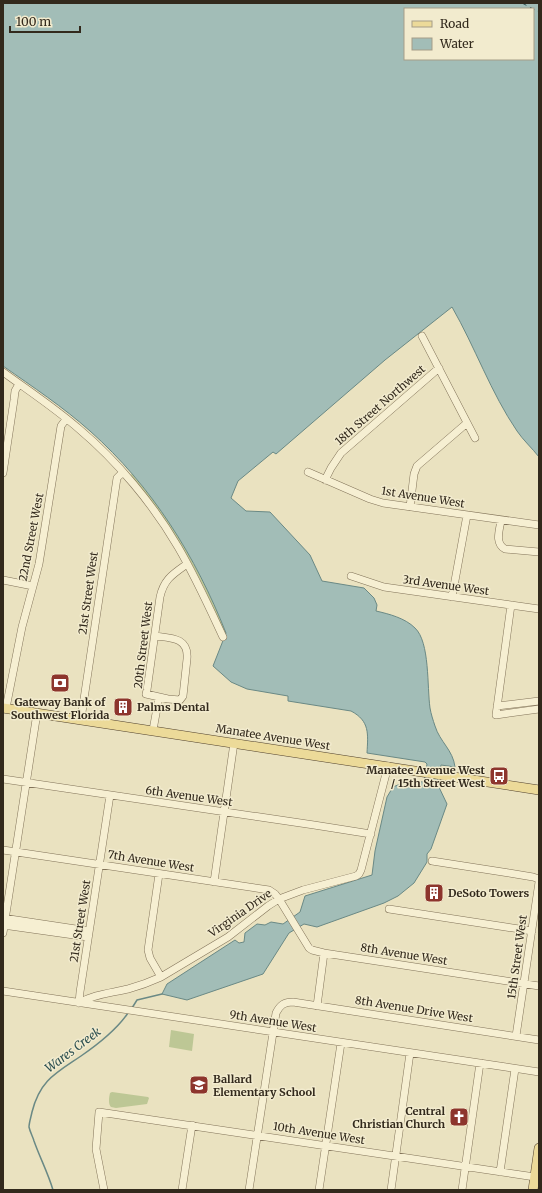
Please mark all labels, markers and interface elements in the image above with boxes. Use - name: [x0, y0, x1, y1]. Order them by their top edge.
- scale bar: [10, 8, 80, 34]
- legend: [404, 8, 534, 60]
- text: 100 m: [16, 14, 51, 29]
- text: Road: [440, 16, 469, 31]
- text: Water: [439, 36, 475, 51]
- street label: 18th Street Northwest: [332, 361, 429, 448]
- street label: 1st Avenue West: [380, 483, 466, 511]
- street label: 22nd Street West: [16, 491, 47, 582]
- street label: 21st Street West: [75, 550, 101, 635]
- street label: 3rd Avenue West: [402, 572, 491, 598]
- street label: 20th Street West: [131, 600, 155, 689]
- bank icon: Gateway Bank of Southwest Florida: [49, 672, 71, 694]
- place label: Gateway Bank of Southwest Florida: [11, 695, 109, 722]
- building icon: Palms Dental: [112, 696, 134, 718]
- place label: Palms Dental: [137, 700, 210, 714]
- street label: Manatee Avenue West: [215, 721, 332, 753]
- place label: Manatee Avenue West / 15th Street West: [366, 763, 486, 790]
- bus stop icon: Manatee Avenue West / 15th Street West: [488, 765, 510, 787]
- street label: 6th Avenue West: [145, 783, 234, 809]
- street label: 7th Avenue West: [107, 847, 196, 875]
- street label: 21st Street West: [67, 878, 94, 963]
- building icon: DeSoto Towers: [423, 882, 445, 904]
- street label: Virginia Drive: [205, 886, 274, 940]
- place label: DeSoto Towers: [448, 886, 530, 900]
- street label: 15th Street West: [504, 913, 530, 1000]
- street label: 8th Avenue West: [360, 940, 449, 968]
- street label: 8th Avenue Drive West: [354, 993, 475, 1025]
- street label: 9th Avenue West: [228, 1007, 318, 1035]
- water label: Wares Creek: [42, 1023, 104, 1076]
- place label: Ballard Elementary School: [213, 1072, 316, 1099]
- school or university icon: Ballard Elementary School: [188, 1074, 210, 1096]
- place label: Central Christian Church: [352, 1104, 446, 1131]
- church icon: Central Christian Church: [448, 1106, 470, 1128]
- street label: 10th Avenue West: [272, 1119, 367, 1147]

